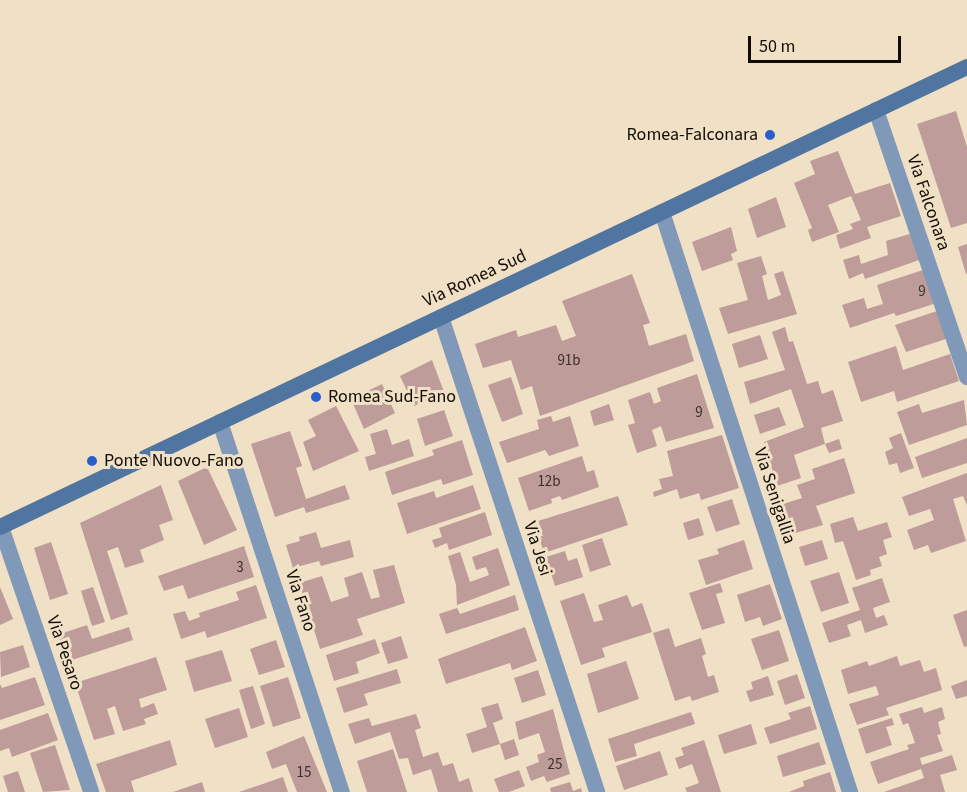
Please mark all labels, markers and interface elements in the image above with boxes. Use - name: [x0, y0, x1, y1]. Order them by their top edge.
- scale bar: [751, 24, 904, 62]
- text: 50 m: [759, 34, 795, 59]
- place label: Romea-Falconara: [627, 124, 758, 146]
- marker: Romea-Falconara: [763, 128, 777, 142]
- street label: Via Falconara: [902, 152, 954, 254]
- street label: Via Romea Sud: [420, 246, 530, 312]
- house number: 9: [918, 283, 926, 301]
- house number: 91b: [557, 352, 581, 370]
- place label: Romea Sud-Fano: [328, 386, 456, 408]
- marker: Romea Sud-Fano: [309, 390, 323, 404]
- house number: 9: [695, 404, 703, 422]
- street label: Via Senigallia: [748, 445, 800, 547]
- place label: Ponte Nuovo-Fano: [104, 450, 244, 472]
- marker: Ponte Nuovo-Fano: [85, 454, 99, 468]
- house number: 12b: [537, 473, 561, 491]
- street label: Via Jesi: [518, 519, 556, 579]
- house number: 3: [236, 559, 244, 577]
- street label: Via Fano: [280, 568, 320, 634]
- street label: Via Pesaro: [41, 613, 87, 693]
- house number: 25: [548, 756, 562, 774]
- house number: 15: [297, 764, 311, 782]

